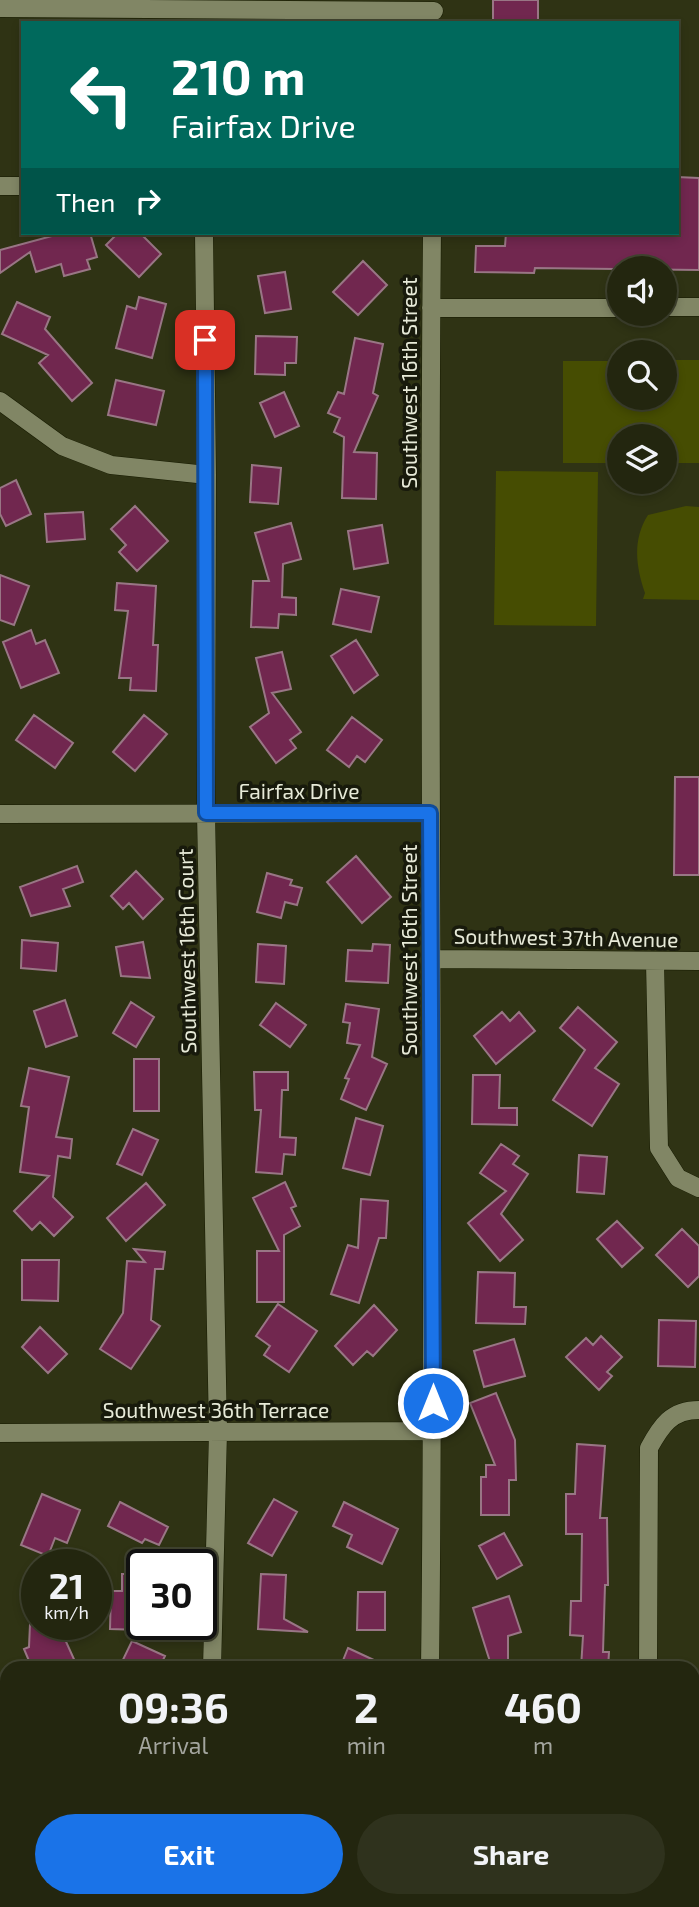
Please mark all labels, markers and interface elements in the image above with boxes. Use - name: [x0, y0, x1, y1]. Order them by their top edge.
- text: 210 m: [171, 46, 305, 105]
- icon: left: [56, 49, 147, 140]
- text: Fairfax Drive: [171, 106, 356, 144]
- icon: right: [129, 182, 167, 220]
- text: Then: [56, 186, 115, 217]
- map controls: [607, 256, 677, 494]
- button: sound: [607, 256, 677, 326]
- street label: Southwest 16th Street: [396, 277, 421, 489]
- pin: [175, 310, 235, 370]
- icon: arrive: [186, 321, 224, 359]
- button: search: [607, 340, 677, 410]
- button: layers: [607, 424, 677, 494]
- street label: Fairfax Drive: [238, 778, 360, 803]
- street label: Southwest 16th Street: [396, 844, 421, 1056]
- street label: Southwest 16th Court: [172, 848, 200, 1054]
- street label: Southwest 37th Avenue: [453, 923, 679, 951]
- position arrow: [396, 1366, 470, 1440]
- street label: Southwest 36th Terrace: [103, 1397, 329, 1422]
- speed limit sign: 30: [126, 1549, 217, 1640]
- text: 21: [49, 1564, 84, 1606]
- text: km/h: [44, 1601, 89, 1623]
- text: 09:36: [118, 1681, 229, 1731]
- text: 2: [354, 1681, 379, 1731]
- text: 460: [504, 1681, 582, 1731]
- text: Arrival: [138, 1731, 208, 1759]
- text: min: [347, 1731, 386, 1759]
- text: m: [533, 1731, 553, 1759]
- button: Exit: [35, 1814, 343, 1894]
- button: Share: [357, 1814, 665, 1894]

